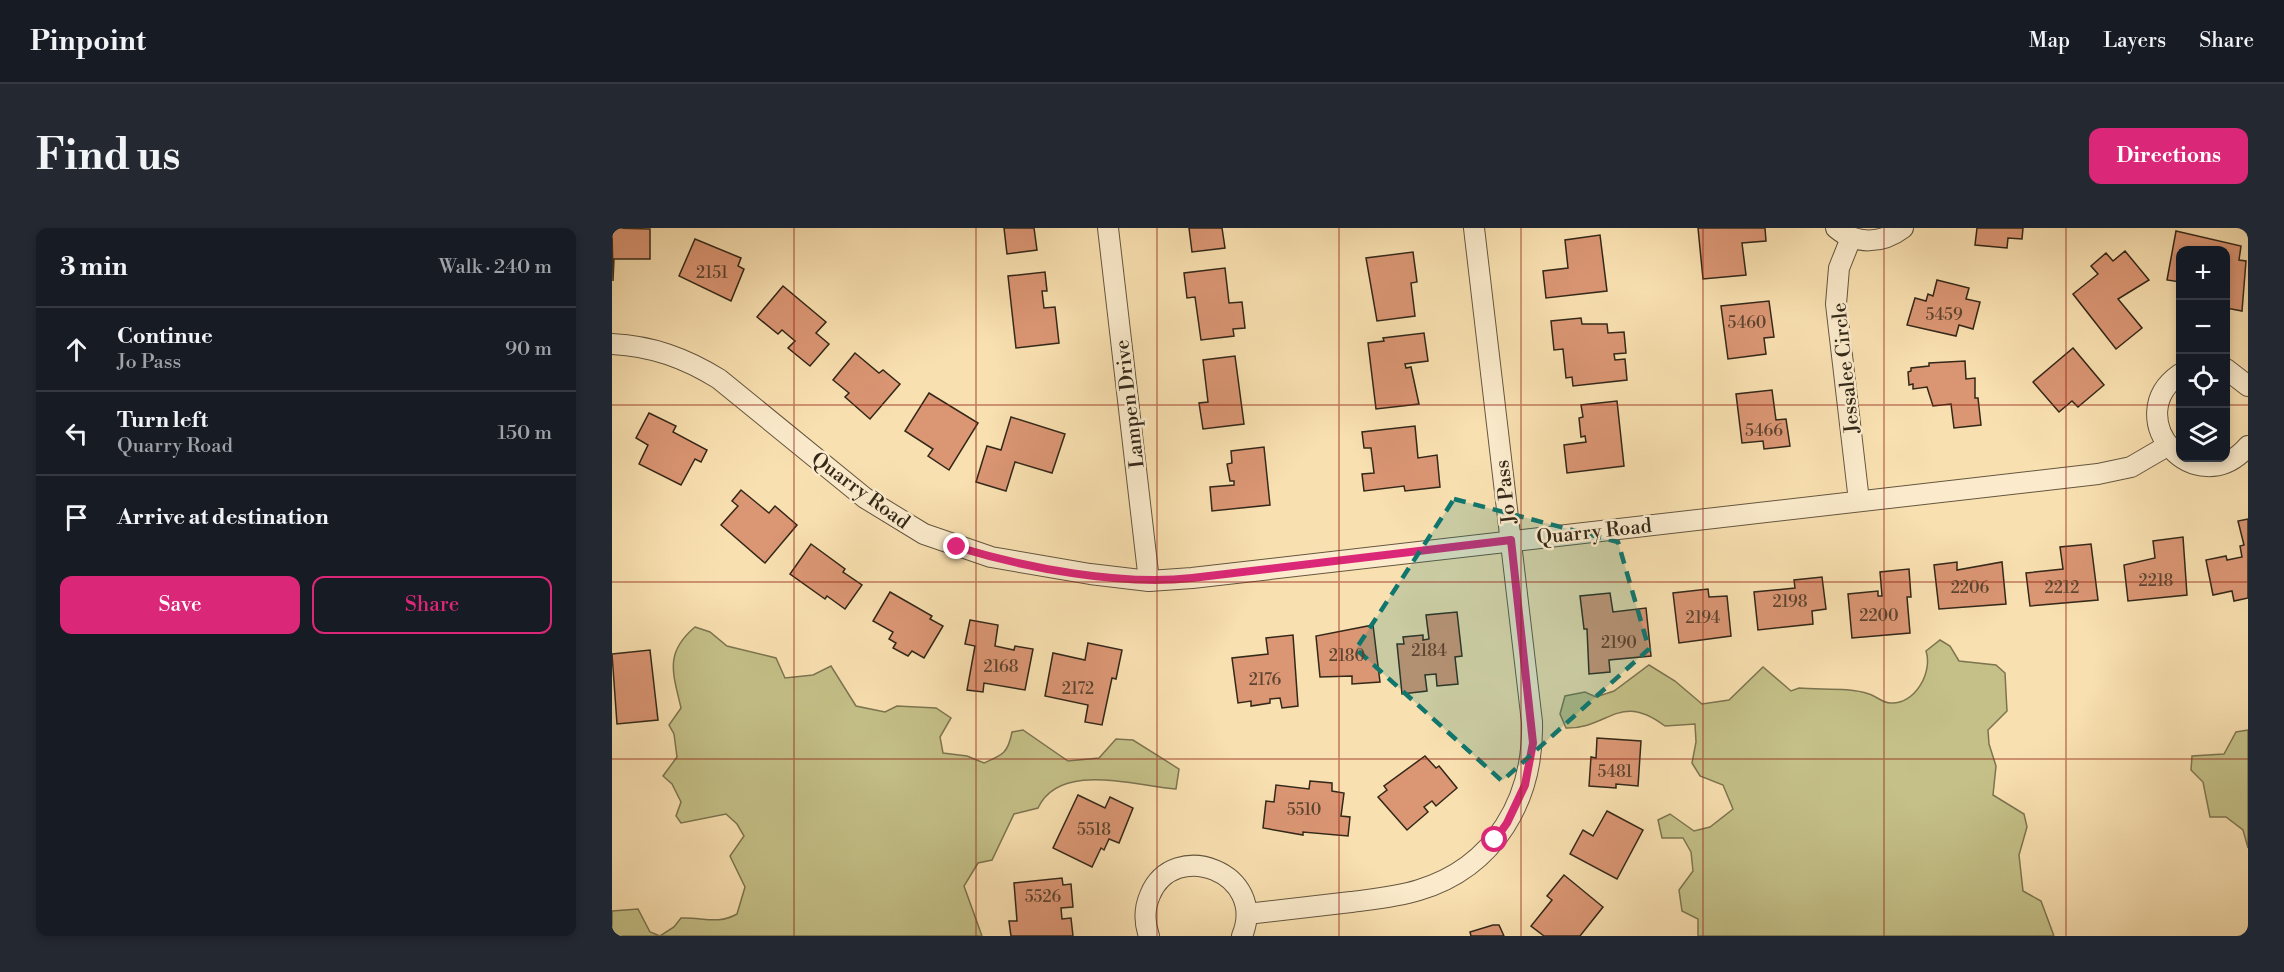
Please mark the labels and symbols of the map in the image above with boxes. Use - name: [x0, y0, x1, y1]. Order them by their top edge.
- house number: 2151: [696, 263, 728, 283]
- street label: Jessalee Circle: [1827, 301, 1866, 435]
- house number: 5459: [1925, 305, 1963, 325]
- house number: 5460: [1728, 313, 1766, 333]
- street label: Lampen Drive: [1110, 338, 1151, 470]
- house number: 5466: [1745, 421, 1783, 441]
- street label: Quarry Road: [806, 447, 915, 536]
- street label: Jo Pass: [1490, 458, 1523, 526]
- street label: Quarry Road: [1535, 514, 1654, 551]
- route end: [943, 533, 969, 559]
- house number: 2218: [2139, 571, 2174, 591]
- house number: 2206: [1951, 578, 1990, 598]
- house number: 2212: [2045, 578, 2079, 598]
- house number: 2198: [1772, 592, 1808, 612]
- house number: 2200: [1859, 606, 1899, 626]
- house number: 2194: [1686, 608, 1721, 628]
- house number: 2190: [1601, 633, 1637, 653]
- house number: 2184: [1411, 641, 1447, 661]
- house number: 2180: [1329, 646, 1365, 666]
- house number: 2168: [983, 657, 1019, 677]
- house number: 2176: [1249, 670, 1282, 690]
- house number: 2172: [1062, 679, 1094, 699]
- house number: 5481: [1597, 762, 1633, 782]
- house number: 5510: [1287, 800, 1321, 820]
- house number: 5518: [1077, 820, 1111, 840]
- route start: [1481, 826, 1507, 852]
- house number: 5526: [1025, 887, 1062, 907]

